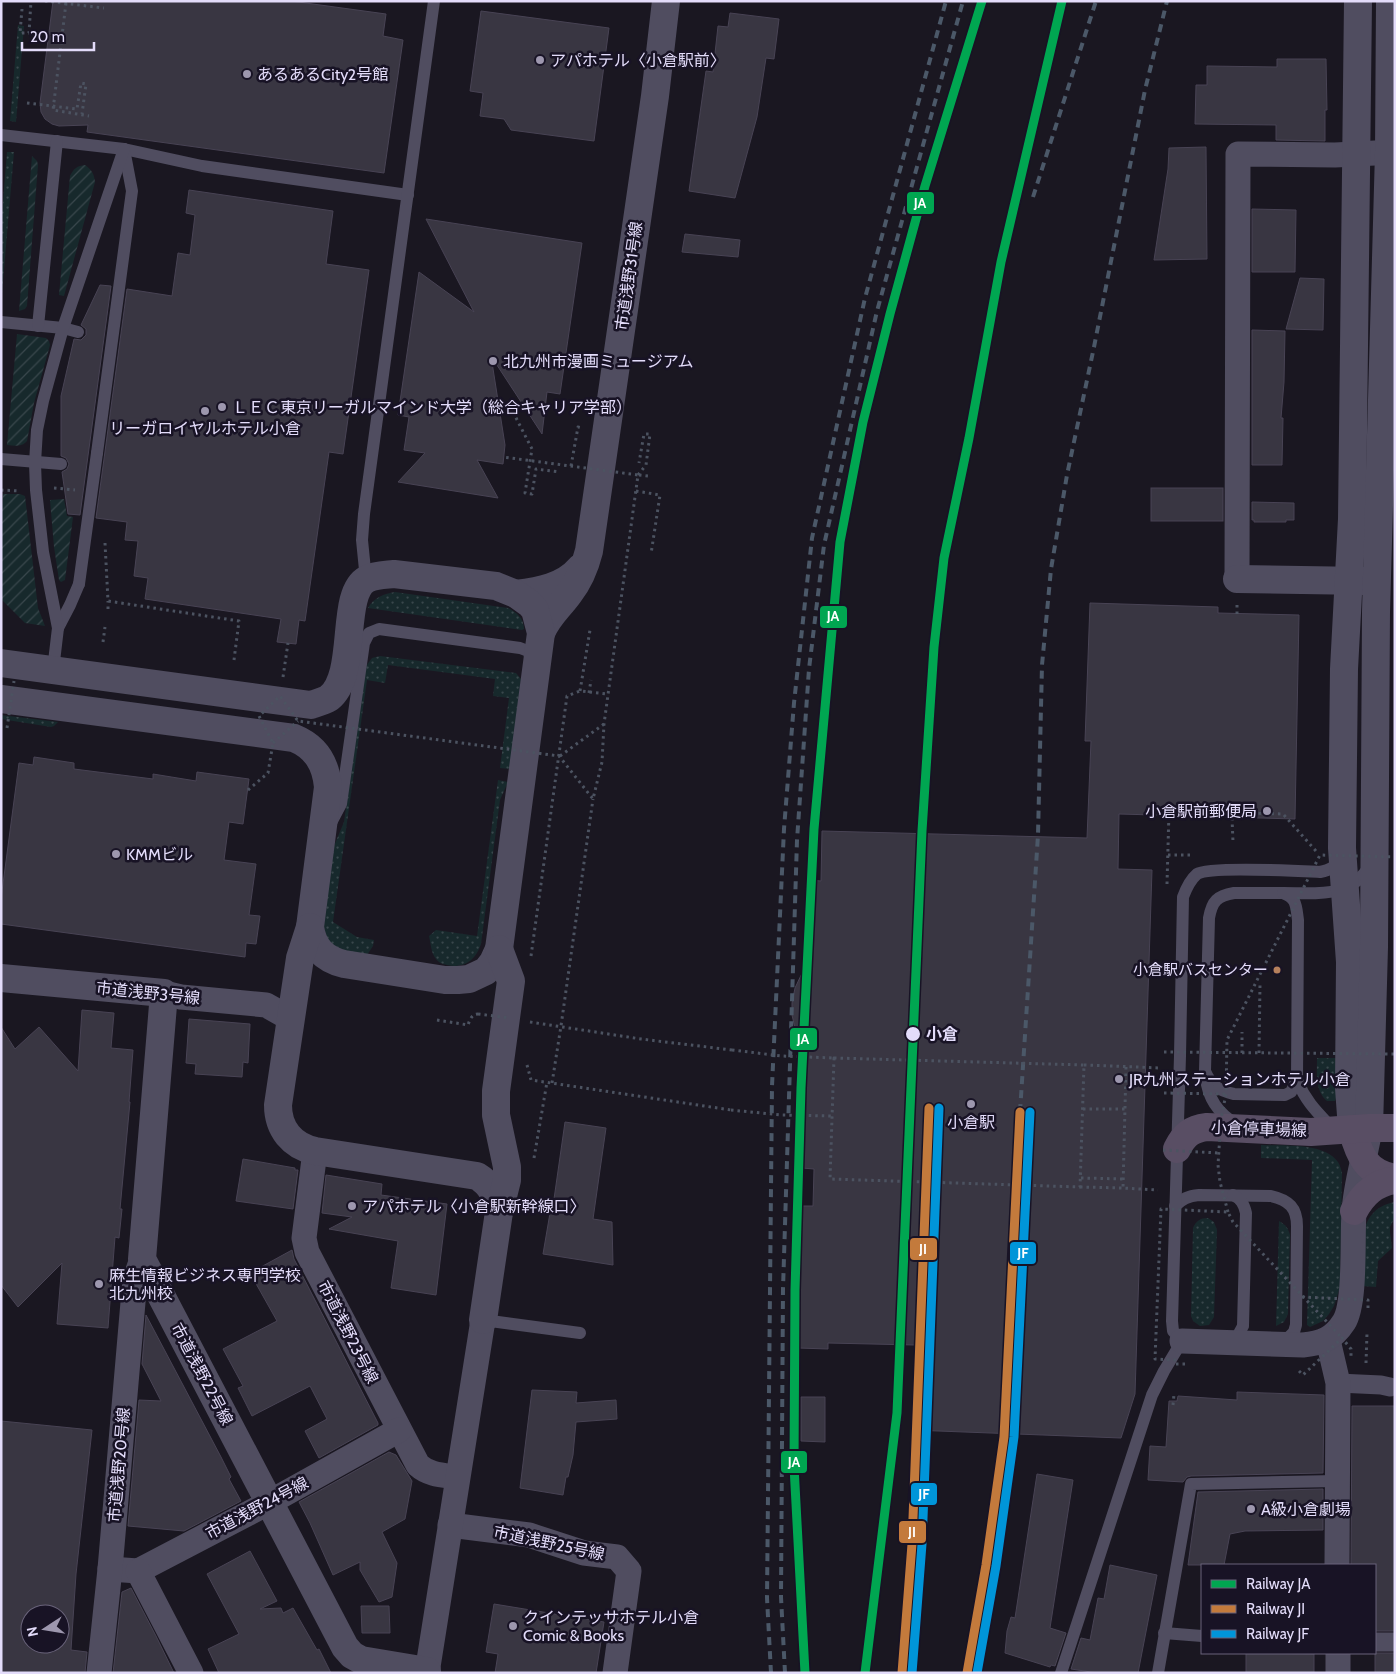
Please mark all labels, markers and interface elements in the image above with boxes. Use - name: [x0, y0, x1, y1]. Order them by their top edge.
- scale bar: [22, 20, 95, 52]
- text: 20 m: [30, 28, 65, 46]
- place label: アパホテル〈小倉駅前〉: [550, 51, 726, 70]
- marker: アパホテル〈小倉駅前〉: [534, 54, 546, 66]
- place label: あるあるCity2号館: [257, 65, 388, 84]
- marker: あるあるCity2号館: [241, 68, 253, 80]
- line badge: JA: [906, 191, 935, 215]
- text: JA: [913, 194, 927, 212]
- street label: 市道浅野31号線: [612, 220, 646, 332]
- place label: 北九州市漫画ミュージアム: [503, 352, 694, 371]
- marker: 北九州市漫画ミュージアム: [487, 355, 499, 367]
- place label: ＬＥＣ東京リーガルマインド大学（総合キャリア学部）: [232, 398, 632, 417]
- marker: ＬＥＣ東京リーガルマインド大学（総合キャリア学部）: [216, 401, 228, 413]
- marker: リーガロイヤルホテル小倉: [199, 405, 211, 417]
- place label: リーガロイヤルホテル小倉: [109, 419, 301, 438]
- line badge: JA: [819, 605, 848, 629]
- text: JA: [826, 607, 840, 625]
- place label: 小倉駅前郵便局: [1145, 802, 1257, 821]
- marker: 小倉駅前郵便局: [1261, 805, 1273, 817]
- place label: KMMビル: [126, 845, 193, 864]
- marker: KMMビル: [110, 848, 122, 860]
- place label: 小倉駅バスセンター: [1133, 961, 1268, 979]
- marker: 小倉駅バスセンター: [1272, 965, 1282, 975]
- street label: 市道浅野3号線: [95, 978, 201, 1008]
- marker: 小倉: [904, 1025, 922, 1043]
- place label: 小倉: [926, 1025, 958, 1044]
- line badge: JA: [789, 1027, 818, 1051]
- text: JA: [796, 1030, 810, 1048]
- place label: JR九州ステーションホテル小倉: [1128, 1070, 1350, 1089]
- marker: JR九州ステーションホテル小倉: [1113, 1073, 1125, 1085]
- marker: 小倉駅: [965, 1098, 977, 1110]
- place label: 小倉駅: [947, 1113, 995, 1132]
- street label: 小倉停車場線: [1211, 1118, 1307, 1140]
- place label: アパホテル〈小倉駅新幹線口〉: [362, 1197, 586, 1216]
- marker: アパホテル〈小倉駅新幹線口〉: [346, 1200, 358, 1212]
- line badge: JI: [909, 1237, 938, 1261]
- text: JI: [918, 1240, 927, 1258]
- line badge: JF: [1009, 1241, 1037, 1265]
- text: JF: [1016, 1244, 1029, 1262]
- place label: 麻生情報ビジネス専門学校 北九州校: [109, 1266, 301, 1303]
- street label: 市道浅野23号線: [314, 1277, 382, 1387]
- marker: 麻生情報ビジネス専門学校 北九州校: [93, 1278, 105, 1290]
- street label: 市道浅野22号線: [167, 1320, 237, 1428]
- street label: 市道浅野20号線: [105, 1407, 133, 1523]
- line badge: JA: [780, 1450, 808, 1474]
- text: JA: [787, 1453, 801, 1471]
- street label: 市道浅野24号線: [202, 1473, 312, 1543]
- line badge: JF: [910, 1482, 938, 1506]
- text: JF: [917, 1485, 930, 1503]
- place label: A級小倉劇場: [1261, 1500, 1351, 1519]
- marker: A級小倉劇場: [1245, 1503, 1257, 1515]
- line badge: JI: [898, 1520, 927, 1544]
- street label: 市道浅野25号線: [492, 1522, 606, 1564]
- text: JI: [907, 1523, 916, 1541]
- legend: [1201, 1564, 1376, 1654]
- text: Railway JA: [1246, 1575, 1311, 1593]
- text: Railway JI: [1246, 1600, 1305, 1618]
- north arrow: [20, 1604, 70, 1654]
- place label: クインテッサホテル小倉 Comic & Books: [523, 1608, 699, 1645]
- marker: クインテッサホテル小倉 Comic & Books: [507, 1620, 519, 1632]
- text: N: [22, 1625, 42, 1638]
- text: Railway JF: [1246, 1625, 1309, 1643]

